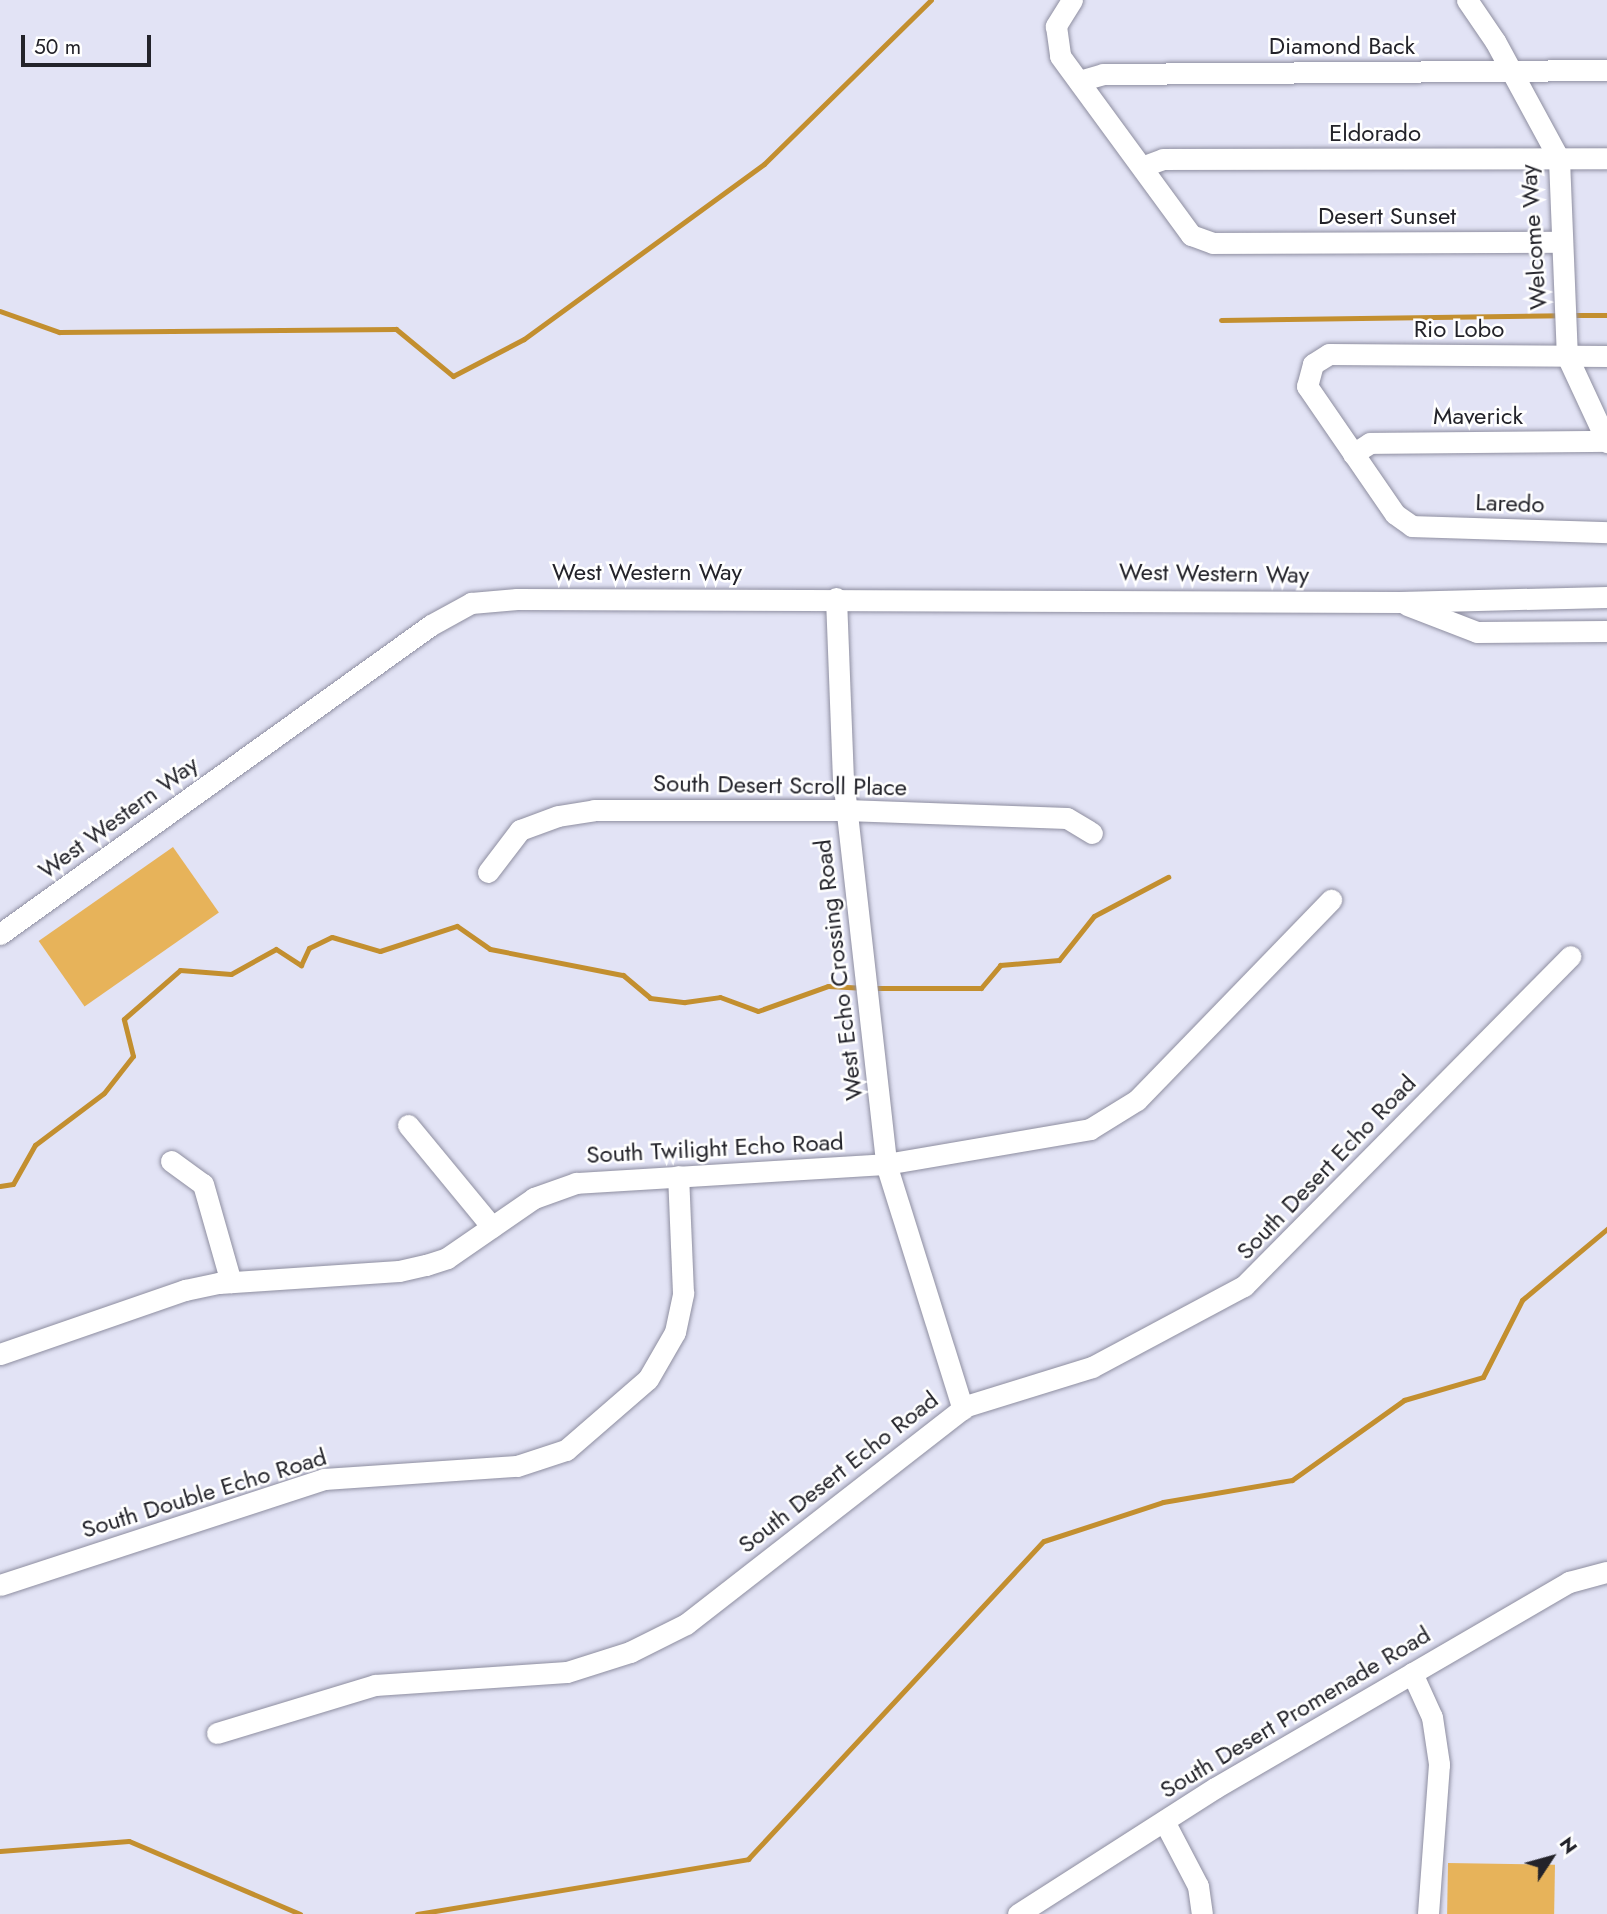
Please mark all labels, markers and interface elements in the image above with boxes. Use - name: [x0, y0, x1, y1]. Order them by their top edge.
- scale bar: [24, 21, 154, 65]
- text: 50 m: [34, 32, 81, 62]
- street label: Diamond Back: [1269, 32, 1415, 60]
- street label: Eldorado: [1329, 119, 1421, 147]
- street label: Welcome Way: [1514, 163, 1552, 311]
- street label: Desert Sunset: [1318, 202, 1456, 230]
- street label: Rio Lobo: [1414, 315, 1504, 343]
- street label: Maverick: [1433, 402, 1523, 430]
- street label: Laredo: [1475, 487, 1545, 519]
- street label: West Western Way: [1119, 557, 1309, 589]
- street label: West Western Way: [552, 558, 742, 586]
- street label: West Western Way: [33, 749, 203, 885]
- street label: South Desert Scroll Place: [653, 768, 907, 802]
- street label: West Echo Crossing Road: [808, 838, 868, 1102]
- street label: South Desert Echo Road: [1230, 1069, 1422, 1265]
- street label: South Twilight Echo Road: [586, 1127, 844, 1169]
- street label: South Desert Echo Road: [732, 1385, 944, 1559]
- street label: South Double Echo Road: [78, 1442, 330, 1544]
- street label: South Desert Promenade Road: [1155, 1620, 1435, 1804]
- north arrow: [1516, 1823, 1586, 1893]
- text: N: [1553, 1831, 1584, 1859]

